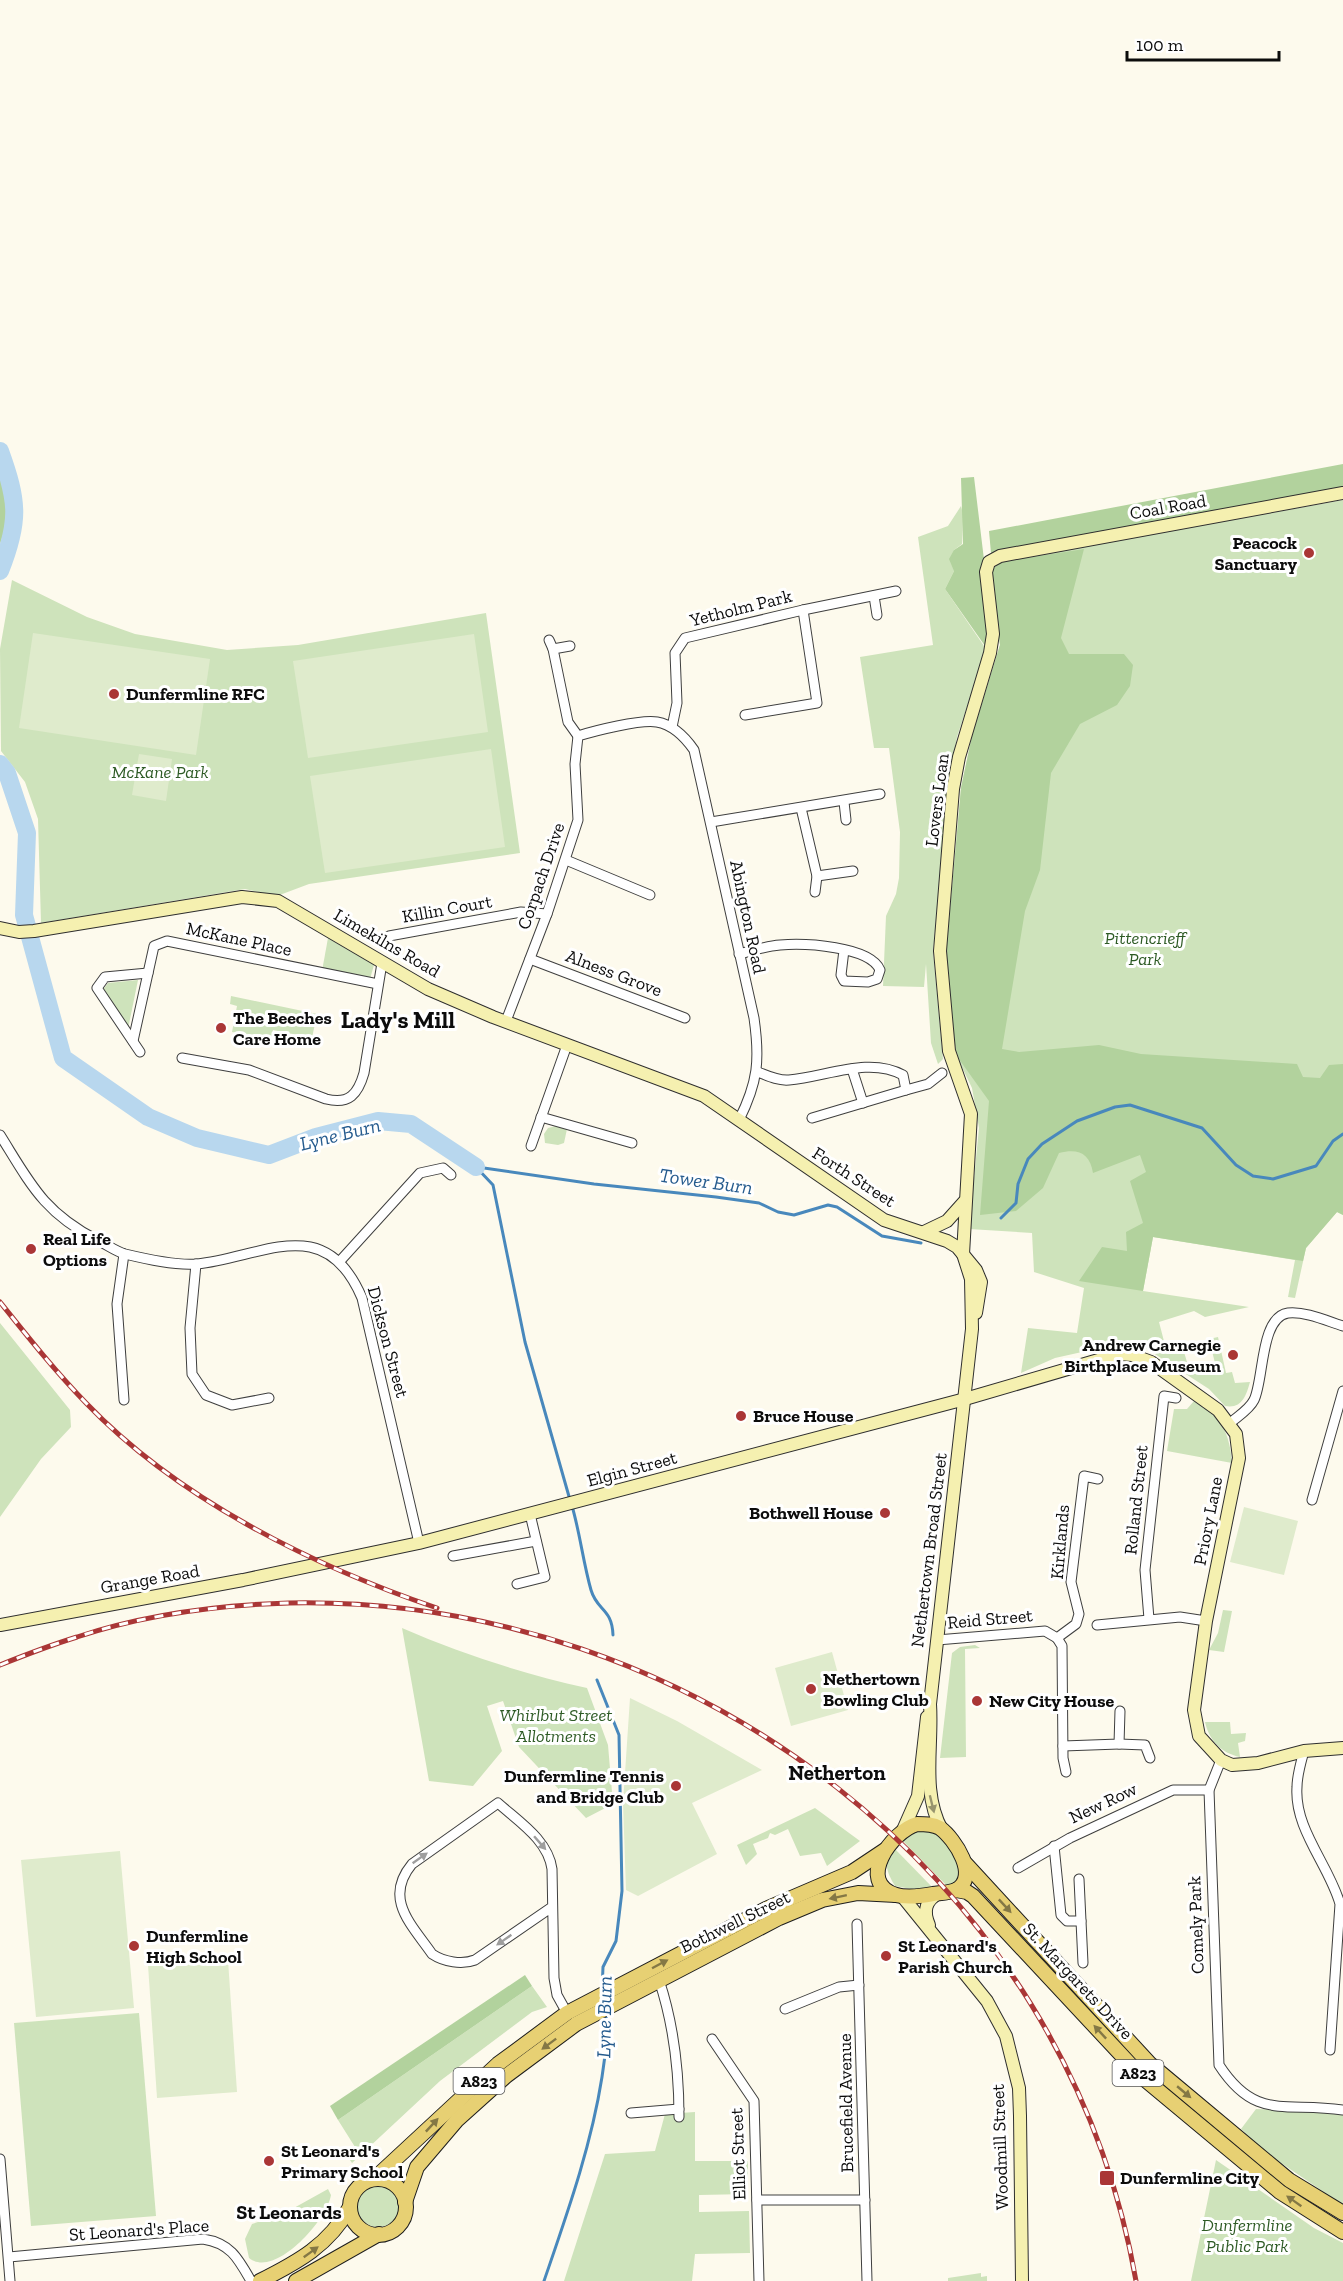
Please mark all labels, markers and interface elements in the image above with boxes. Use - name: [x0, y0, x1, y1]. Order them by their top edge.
- scale bar: [1127, 24, 1278, 62]
- text: 100 m: [1136, 34, 1184, 56]
- street label: Coal Road: [1128, 489, 1208, 525]
- place label: Peacock Sanctuary: [1214, 532, 1297, 575]
- marker: Peacock Sanctuary: [1302, 546, 1316, 560]
- street label: Yetholm Park: [687, 585, 795, 632]
- place label: Dunfermline RFC: [126, 683, 265, 705]
- marker: Dunfermline RFC: [107, 687, 121, 701]
- street label: Lovers Loan: [920, 752, 954, 848]
- park label: McKane Park: [111, 761, 209, 783]
- street label: Corpach Drive: [512, 820, 570, 932]
- street label: Abington Road: [725, 858, 771, 976]
- street label: Killin Court: [400, 890, 494, 928]
- street label: Limekilns Road: [330, 904, 444, 982]
- street label: McKane Place: [184, 917, 294, 961]
- park label: Pittencrieff Park: [1105, 927, 1187, 970]
- street label: Alness Grove: [563, 945, 665, 1001]
- district label: Lady's Mill: [341, 1005, 455, 1034]
- place label: The Beeches Care Home: [233, 1007, 332, 1050]
- marker: The Beeches Care Home: [214, 1021, 228, 1035]
- water label: Lyne Burn: [297, 1112, 383, 1156]
- street label: Forth Street: [808, 1142, 900, 1212]
- water label: Tower Burn: [658, 1163, 754, 1199]
- place label: Real Life Options: [43, 1228, 111, 1271]
- marker: Real Life Options: [24, 1242, 38, 1256]
- street label: Dickson Street: [363, 1284, 414, 1400]
- place label: Andrew Carnegie Birthplace Museum: [1064, 1334, 1221, 1377]
- marker: Andrew Carnegie Birthplace Museum: [1226, 1348, 1240, 1362]
- place label: Bruce House: [753, 1405, 854, 1427]
- marker: Bruce House: [734, 1409, 748, 1423]
- street label: Rolland Street: [1119, 1444, 1153, 1556]
- street label: Elgin Street: [585, 1446, 680, 1492]
- street label: Nethertown Broad Street: [906, 1451, 952, 1649]
- street label: Priory Lane: [1189, 1475, 1227, 1567]
- place label: Bothwell House: [749, 1502, 873, 1524]
- street label: Kirklands: [1046, 1504, 1074, 1580]
- marker: Bothwell House: [878, 1506, 892, 1520]
- street label: Grange Road: [99, 1559, 201, 1599]
- street label: Reid Street: [946, 1604, 1034, 1634]
- place label: Nethertown Bowling Club: [823, 1668, 929, 1711]
- marker: Nethertown Bowling Club: [804, 1682, 818, 1696]
- place label: New City House: [989, 1690, 1114, 1712]
- marker: New City House: [970, 1694, 984, 1708]
- park label: Whirlbut Street Allotments: [500, 1704, 612, 1747]
- district label: Netherton: [788, 1760, 886, 1785]
- place label: Dunfermline Tennis and Bridge Club: [504, 1765, 664, 1808]
- street label: New Row: [1066, 1778, 1141, 1828]
- marker: Dunfermline Tennis and Bridge Club: [669, 1779, 683, 1793]
- one-way arrow: [928, 1795, 938, 1813]
- one-way arrow: [533, 1835, 546, 1850]
- one-way arrow: [412, 1852, 428, 1864]
- street label: Comely Park: [1183, 1875, 1209, 1974]
- street label: Bothwell Street: [676, 1886, 794, 1958]
- one-way arrow: [828, 1893, 847, 1902]
- one-way arrow: [998, 1899, 1012, 1914]
- street label: St. Margarets Drive: [1018, 1918, 1138, 2044]
- place label: Dunfermline High School: [146, 1925, 248, 1968]
- one-way arrow: [497, 1934, 513, 1946]
- place label: St Leonard's Parish Church: [898, 1935, 1013, 1978]
- marker: Dunfermline High School: [127, 1939, 141, 1953]
- marker: St Leonard's Parish Church: [879, 1949, 893, 1963]
- one-way arrow: [652, 1959, 669, 1969]
- water label: Lyne Burn: [591, 1976, 617, 2058]
- one-way arrow: [1093, 2024, 1107, 2039]
- street label: Brucefield Avenue: [834, 2033, 858, 2173]
- one-way arrow: [542, 2038, 558, 2050]
- road number: A823: [1112, 2060, 1164, 2086]
- road number: A823: [454, 2068, 504, 2094]
- street label: Woodmill Street: [987, 2083, 1013, 2210]
- one-way arrow: [1176, 2085, 1191, 2098]
- street label: Elliot Street: [725, 2107, 751, 2201]
- one-way arrow: [425, 2118, 438, 2133]
- place label: St Leonard's Primary School: [281, 2140, 403, 2183]
- marker: St Leonard's Primary School: [262, 2154, 276, 2168]
- place label: Dunfermline City: [1120, 2167, 1259, 2189]
- marker: Dunfermline City: [1098, 2169, 1116, 2187]
- one-way arrow: [1286, 2195, 1302, 2207]
- district label: St Leonards: [236, 2200, 342, 2224]
- street label: St Leonard's Place: [68, 2214, 210, 2246]
- park label: Dunfermline Public Park: [1202, 2214, 1293, 2257]
- one-way arrow: [304, 2247, 319, 2259]

